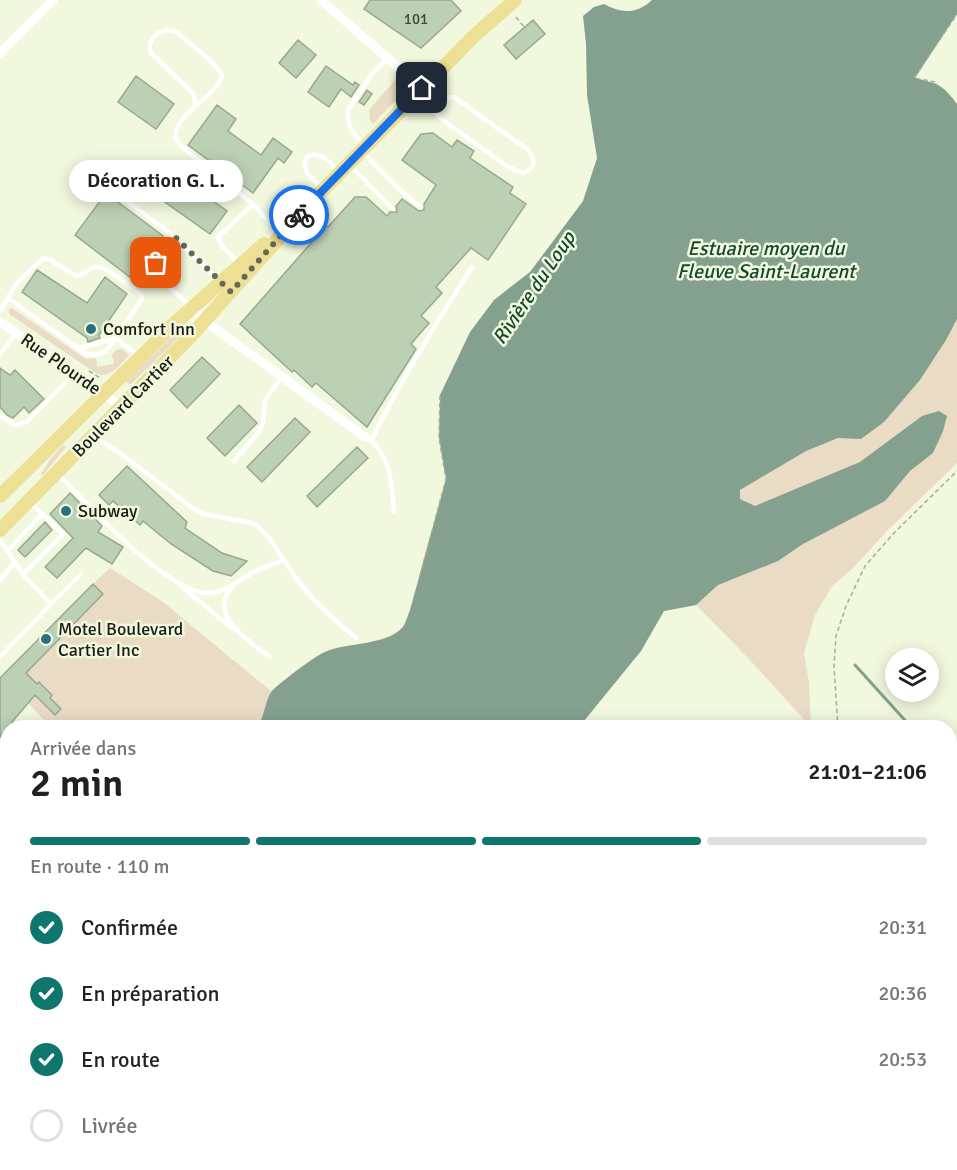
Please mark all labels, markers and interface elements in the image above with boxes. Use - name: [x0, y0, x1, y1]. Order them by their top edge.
- house number: 101: [404, 10, 428, 28]
- pin: [396, 62, 447, 113]
- icon: home: [405, 71, 438, 104]
- callout: Décoration G. L.: [69, 161, 243, 203]
- text: Décoration G. L.: [87, 168, 225, 193]
- courier: [269, 185, 329, 245]
- icon: bike: [283, 199, 316, 232]
- water label: Rivière du Loup: [487, 226, 582, 349]
- water label: Estuaire moyen du Fleuve Saint-Laurent: [677, 236, 857, 284]
- pin: [130, 237, 181, 288]
- icon: bag: [139, 246, 172, 279]
- place label: Comfort Inn: [103, 318, 195, 340]
- marker: Comfort Inn: [84, 322, 98, 336]
- street label: Rue Plourde: [17, 328, 105, 400]
- street label: Boulevard Cartier: [67, 350, 179, 462]
- place label: Subway: [78, 500, 138, 522]
- marker: Subway: [59, 504, 73, 518]
- place label: Motel Boulevard Cartier Inc: [58, 618, 183, 661]
- marker: Motel Boulevard Cartier Inc: [39, 632, 53, 646]
- map controls: [885, 648, 939, 702]
- button: layers: [885, 648, 939, 702]
- text: Arrivée dans: [30, 736, 136, 761]
- text: 21:01–21:06: [809, 758, 927, 785]
- text: 2 min: [30, 759, 123, 807]
- text: En route · 110 m: [30, 854, 169, 879]
- icon: check: [30, 911, 63, 944]
- text: Confirmée: [81, 914, 178, 941]
- text: 20:31: [878, 915, 927, 940]
- icon: check: [30, 977, 63, 1010]
- text: En préparation: [81, 980, 220, 1007]
- text: 20:36: [878, 981, 927, 1006]
- icon: check: [30, 1043, 63, 1076]
- text: En route: [81, 1046, 160, 1073]
- text: 20:53: [878, 1047, 927, 1072]
- text: Livrée: [81, 1112, 138, 1139]

